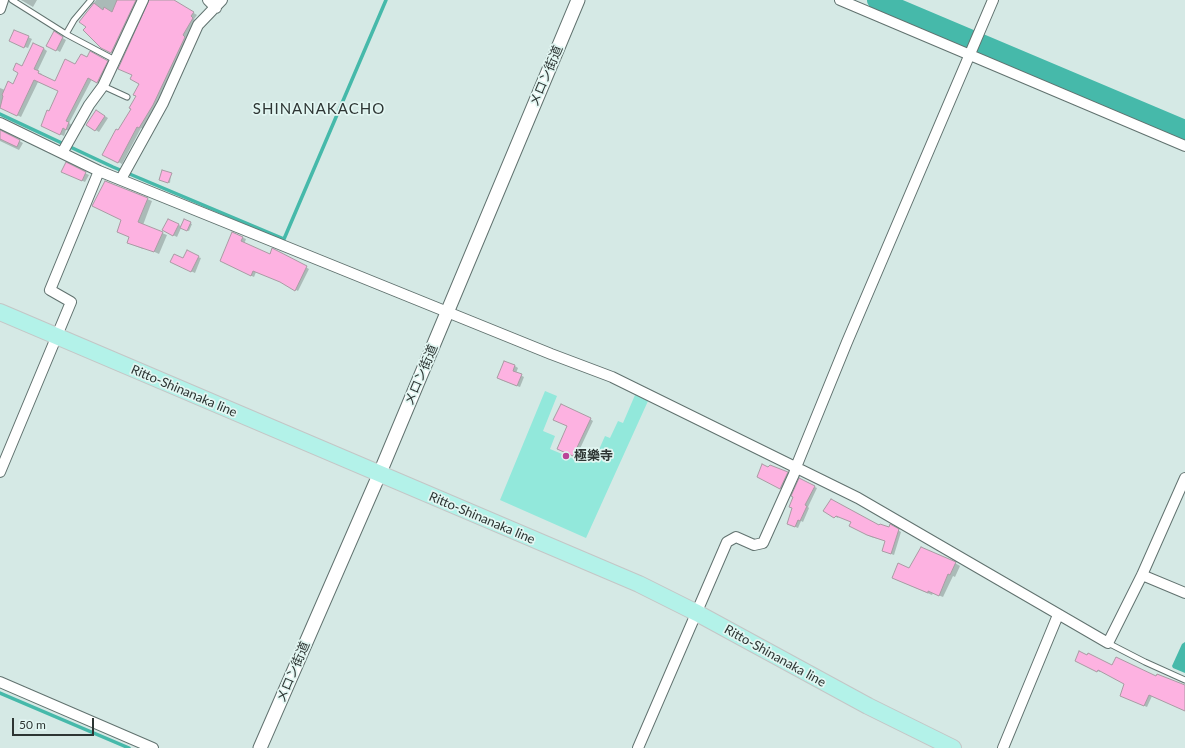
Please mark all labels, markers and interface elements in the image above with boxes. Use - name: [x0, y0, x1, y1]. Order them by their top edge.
- street label: メロン街道: [526, 43, 566, 109]
- district label: SHINANAKACHO: [253, 100, 385, 118]
- street label: メロン街道: [401, 342, 441, 408]
- street label: Ritto-Shinanaka line: [129, 362, 239, 420]
- place label: 極樂寺: [574, 448, 613, 464]
- marker: 極樂寺: [561, 451, 571, 461]
- street label: Ritto-Shinanaka line: [427, 489, 537, 547]
- street label: Ritto-Shinanaka line: [722, 622, 828, 690]
- street label: メロン街道: [273, 639, 313, 705]
- scale bar: [14, 710, 96, 736]
- text: 50 m: [19, 717, 46, 732]

